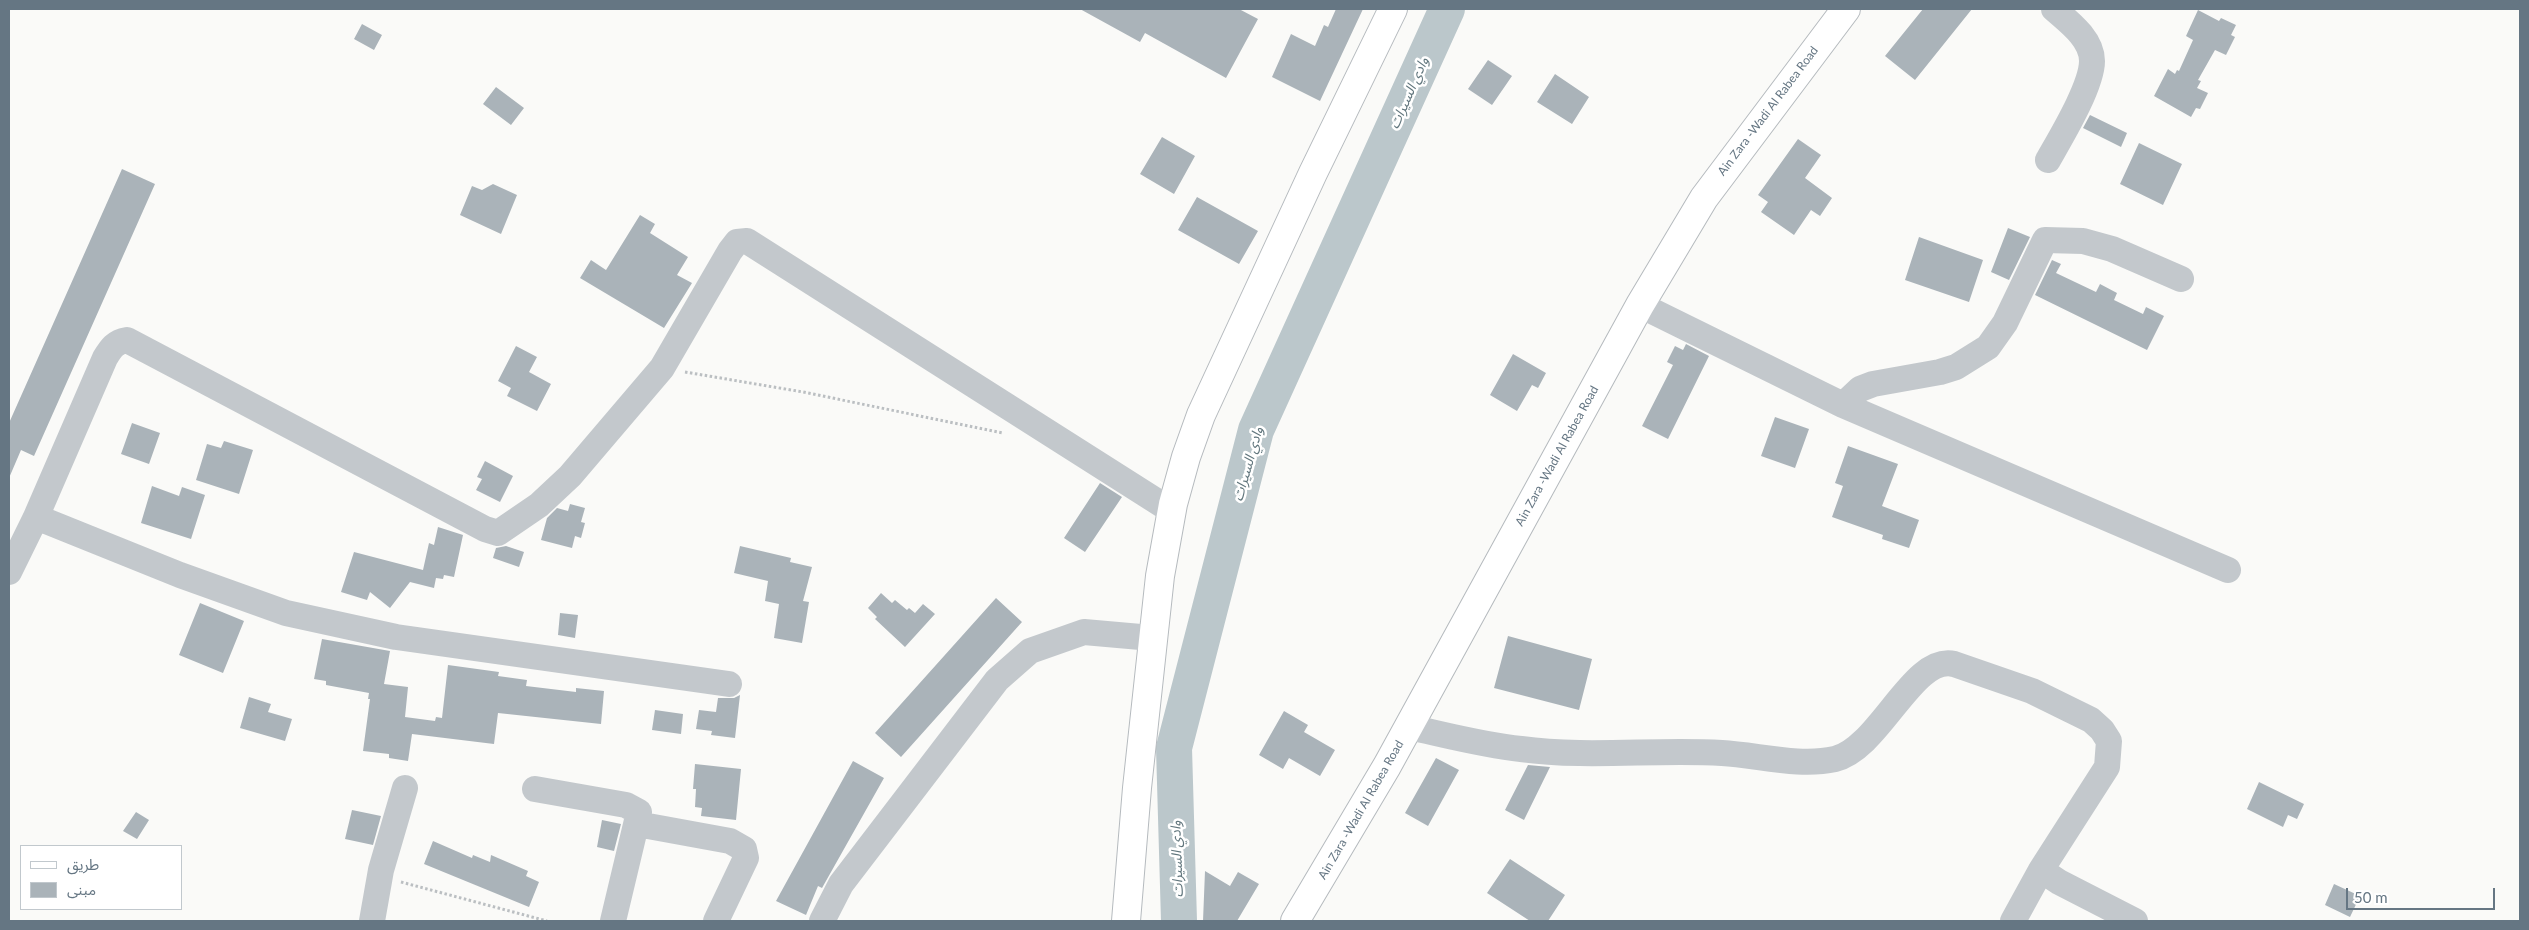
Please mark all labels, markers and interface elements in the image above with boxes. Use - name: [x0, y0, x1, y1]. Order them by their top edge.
- street label: Ain Zara -Wadi Al Rabea Road: [1715, 44, 1821, 178]
- water label: وادي السيرات: [1386, 55, 1432, 131]
- street label: Ain Zara -Wadi Al Rabea Road: [1512, 383, 1602, 529]
- water label: وادي السيرات: [1229, 425, 1267, 503]
- street label: Ain Zara -Wadi Al Rabea Road: [1315, 738, 1407, 882]
- water label: وادي السيرات: [1167, 820, 1187, 898]
- legend: [20, 845, 182, 910]
- text: طريق: [67, 855, 99, 873]
- scale bar: [2349, 878, 2498, 910]
- text: مبنى: [67, 880, 96, 898]
- text: 50 m: [2354, 888, 2388, 906]

